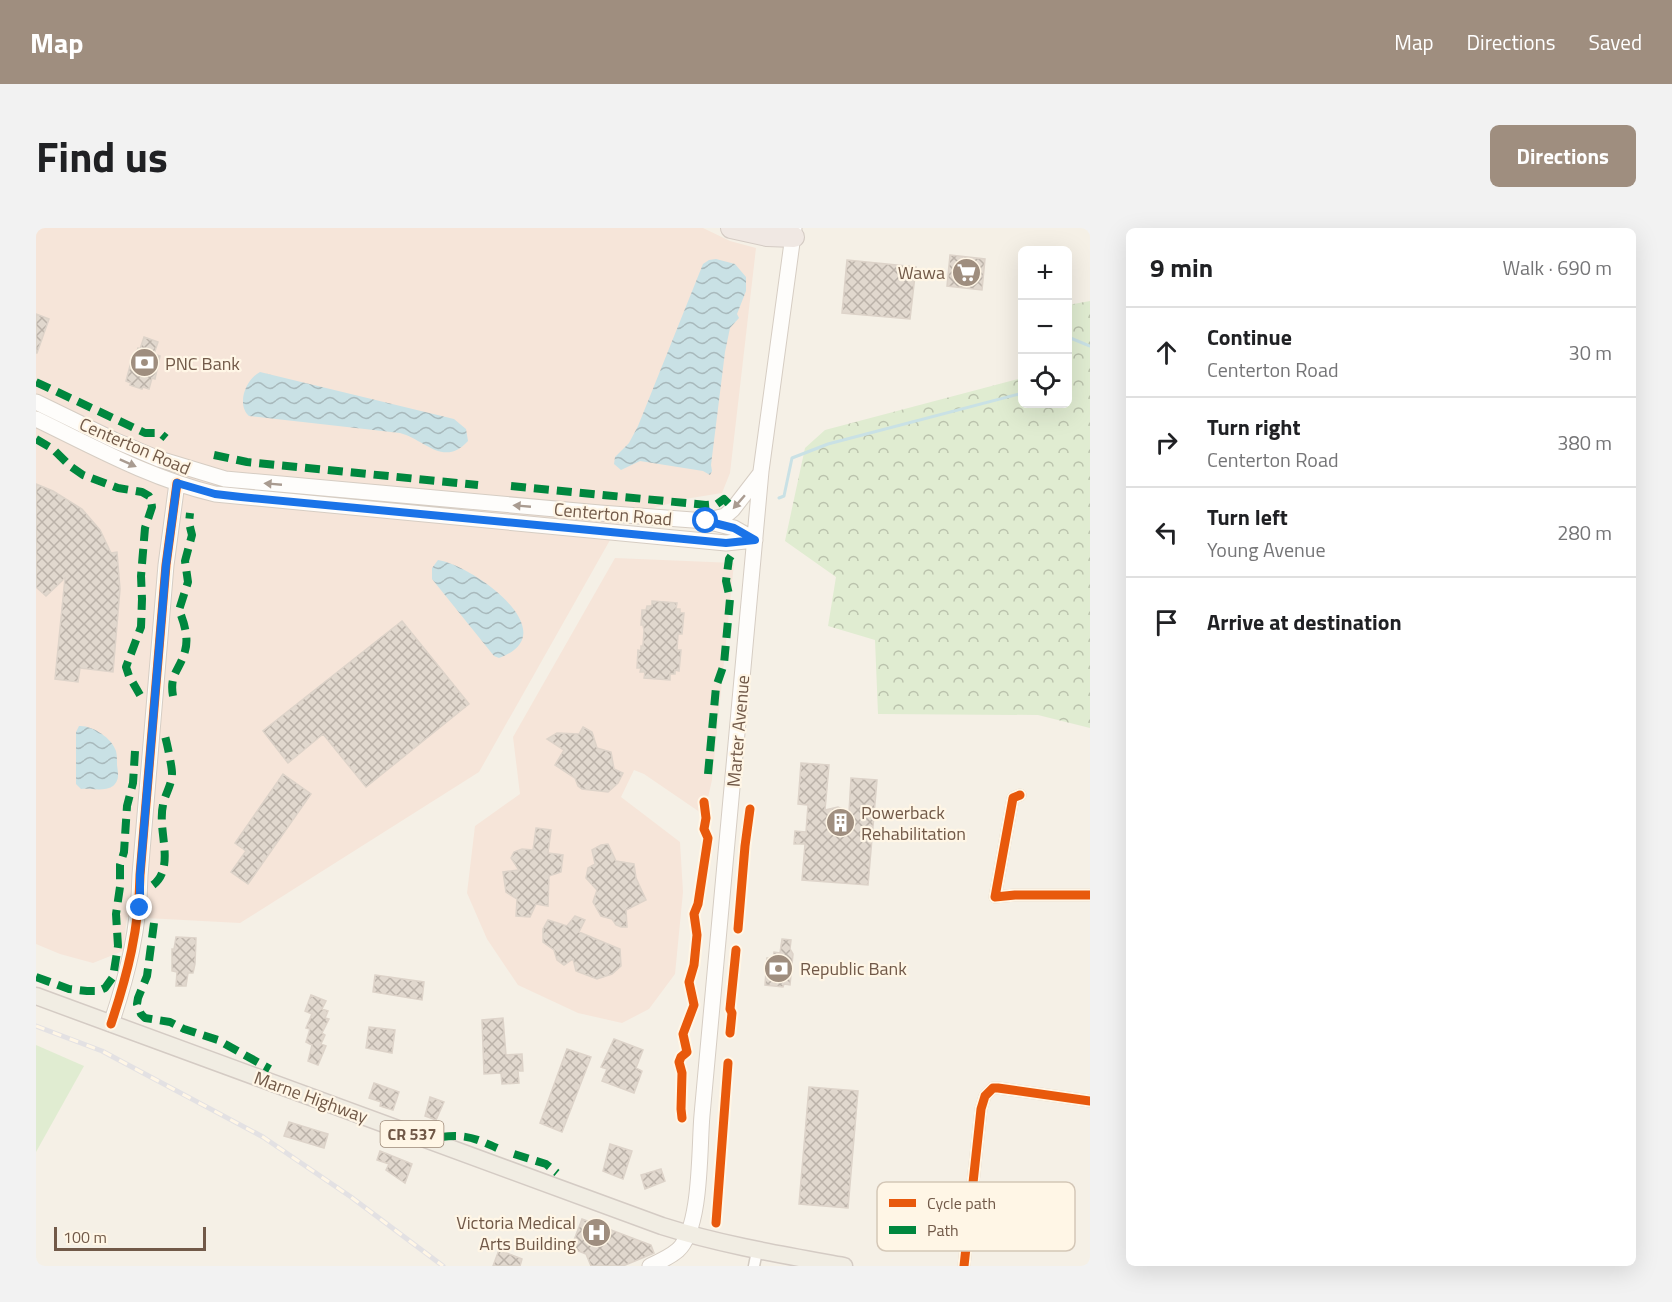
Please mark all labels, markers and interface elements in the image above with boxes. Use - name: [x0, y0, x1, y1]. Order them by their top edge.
- text: Map: [30, 21, 84, 64]
- text: Map: [1394, 26, 1434, 58]
- text: Directions: [1467, 26, 1556, 58]
- text: Saved: [1589, 26, 1642, 58]
- text: Find us: [36, 124, 168, 188]
- button: Directions: [1490, 125, 1636, 187]
- map controls: [1018, 246, 1072, 408]
- button: +: [1018, 246, 1072, 300]
- text: 9 min: [1150, 248, 1213, 287]
- text: Walk · 690 m: [1503, 252, 1612, 283]
- supermarket icon: Wawa: [950, 256, 982, 288]
- place label: Wawa: [898, 259, 945, 286]
- button: −: [1018, 300, 1072, 354]
- text: Continue: [1207, 320, 1292, 354]
- icon: ahead: [1150, 336, 1183, 369]
- text: 30 m: [1568, 337, 1612, 368]
- bank icon: PNC Bank: [128, 347, 160, 379]
- place label: PNC Bank: [165, 350, 240, 377]
- button: locate: [1018, 354, 1072, 408]
- text: Centerton Road: [1207, 354, 1339, 385]
- street label: Centerton Road: [75, 410, 195, 482]
- text: Turn right: [1207, 410, 1301, 444]
- icon: right: [1150, 426, 1183, 459]
- text: 380 m: [1557, 427, 1612, 458]
- text: Centerton Road: [1207, 444, 1339, 475]
- one-way arrow: [119, 459, 137, 469]
- one-way arrow: [264, 479, 283, 489]
- street label: Centerton Road: [553, 495, 673, 533]
- one-way arrow: [732, 495, 746, 510]
- text: Turn left: [1207, 500, 1288, 534]
- one-way arrow: [513, 501, 532, 511]
- route start: [692, 507, 718, 533]
- icon: left: [1150, 516, 1183, 549]
- text: 280 m: [1557, 517, 1612, 548]
- text: Young Avenue: [1207, 534, 1326, 565]
- text: Arrive at destination: [1207, 605, 1402, 639]
- icon: arrive: [1150, 606, 1183, 639]
- street label: Marter Avenue: [720, 674, 756, 788]
- place label: Powerback Rehabilitation: [861, 799, 966, 847]
- building icon: Powerback Rehabilitation: [824, 806, 856, 838]
- route end: [126, 894, 152, 920]
- bank icon: Republic Bank: [763, 952, 795, 984]
- place label: Republic Bank: [800, 955, 907, 982]
- street label: Marne Highway: [250, 1064, 372, 1130]
- road number: CR 537: [380, 1121, 443, 1147]
- legend: [877, 1182, 1075, 1251]
- text: Cycle path: [927, 1191, 996, 1215]
- place label: Victoria Medical Arts Building: [456, 1209, 576, 1257]
- hospital icon: Victoria Medical Arts Building: [581, 1216, 613, 1248]
- text: Path: [927, 1218, 959, 1242]
- scale bar: [54, 1224, 206, 1252]
- text: 100 m: [63, 1225, 107, 1249]

